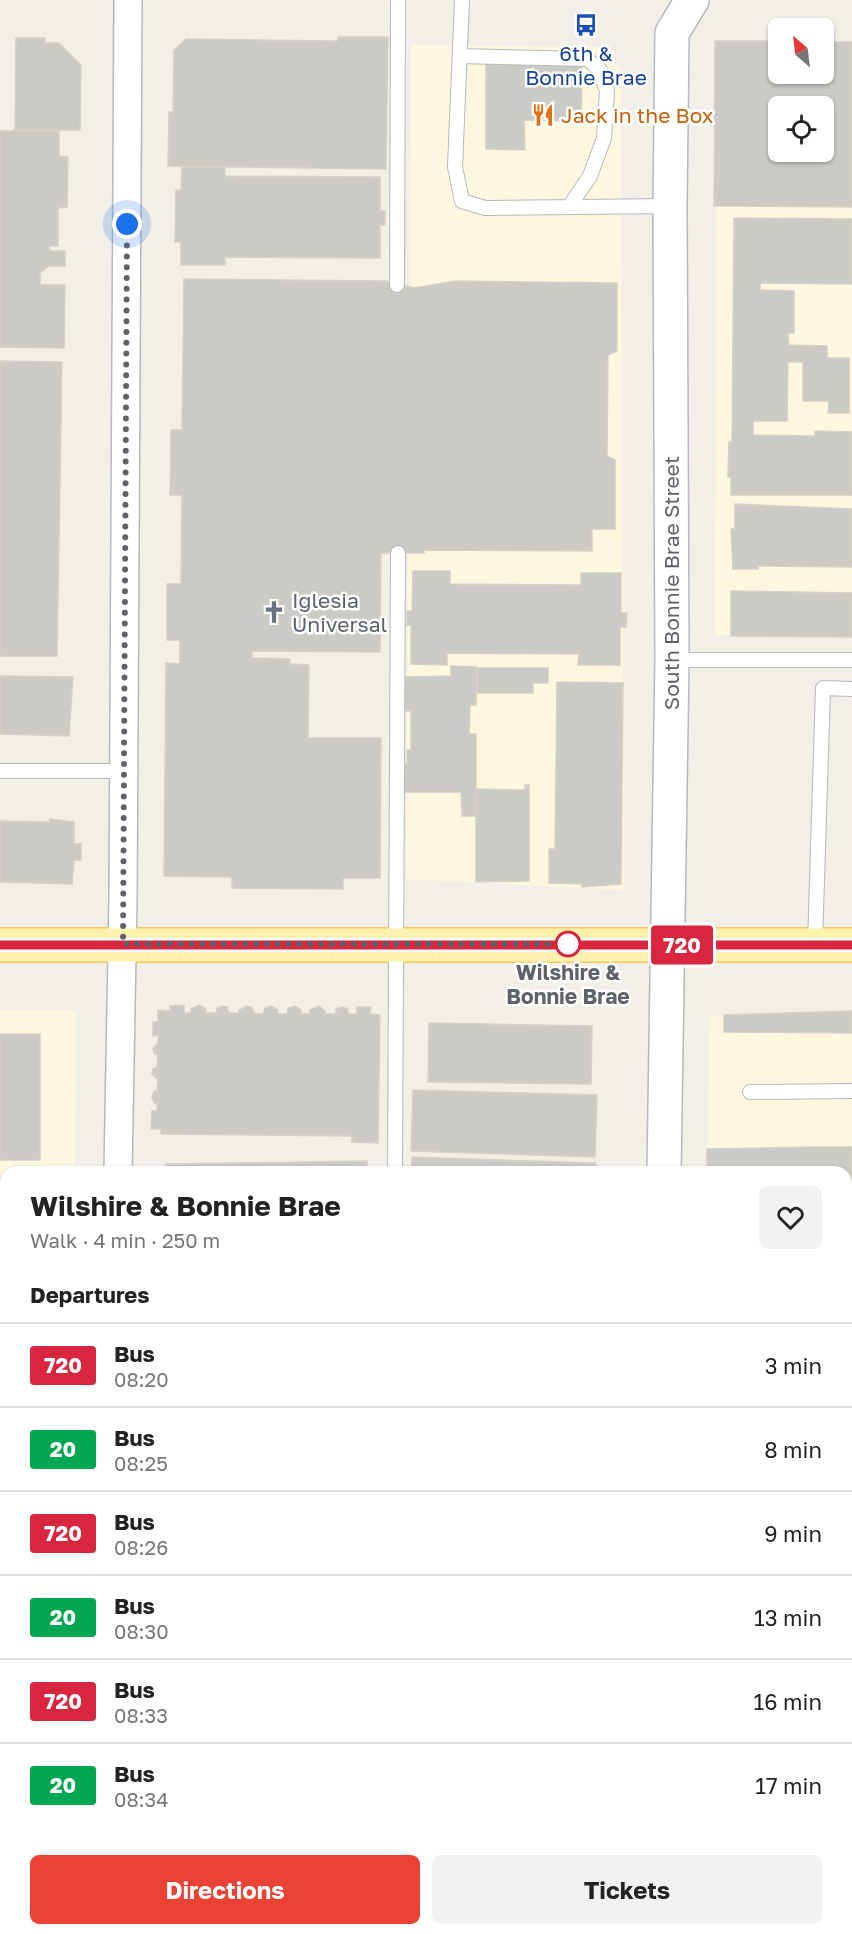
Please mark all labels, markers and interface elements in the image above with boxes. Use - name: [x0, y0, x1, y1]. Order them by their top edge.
- bus stop icon: 6th & Bonnie Brae: [573, 12, 599, 38]
- north arrow: [768, 18, 834, 84]
- map controls: [768, 18, 834, 162]
- place label: 6th & Bonnie Brae: [525, 40, 647, 90]
- button: locate: [768, 96, 834, 162]
- restaurant icon: Jack in the Box: [530, 102, 556, 128]
- place label: Jack in the Box: [561, 102, 714, 128]
- your location: [112, 209, 142, 239]
- street label: South Bonnie Brae Street: [658, 456, 684, 710]
- place label: Iglesia Universal: [292, 587, 387, 637]
- church icon: Iglesia Universal: [261, 599, 287, 625]
- line badge: 720: [648, 926, 716, 964]
- marker: Wilshire & Bonnie Brae: [555, 931, 581, 957]
- text: 720: [663, 932, 701, 958]
- place label: Wilshire & Bonnie Brae: [506, 959, 630, 1009]
- button: heart: [759, 1186, 822, 1249]
- text: Wilshire & Bonnie Brae: [30, 1189, 341, 1222]
- text: Walk · 4 min · 250 m: [30, 1228, 220, 1252]
- text: Departures: [30, 1281, 149, 1308]
- text: Bus: [114, 1340, 155, 1367]
- text: 720: [44, 1352, 82, 1378]
- text: 3 min: [765, 1352, 822, 1379]
- text: 08:20: [114, 1367, 169, 1391]
- text: Bus: [114, 1424, 155, 1451]
- text: 20: [50, 1436, 76, 1462]
- text: 8 min: [764, 1436, 822, 1463]
- text: 08:25: [114, 1451, 168, 1475]
- text: Bus: [114, 1508, 155, 1535]
- text: 720: [44, 1520, 82, 1546]
- text: 9 min: [764, 1520, 822, 1547]
- text: 08:26: [114, 1535, 168, 1559]
- text: Bus: [114, 1592, 155, 1619]
- text: 20: [50, 1604, 76, 1630]
- text: 13 min: [754, 1604, 822, 1631]
- text: 08:30: [114, 1619, 169, 1643]
- text: Bus: [114, 1676, 155, 1703]
- text: 720: [44, 1688, 82, 1714]
- text: 16 min: [754, 1688, 822, 1715]
- text: 08:33: [114, 1703, 168, 1727]
- text: Bus: [114, 1760, 155, 1787]
- text: 20: [50, 1772, 76, 1798]
- text: 17 min: [755, 1772, 822, 1799]
- text: 08:34: [114, 1787, 169, 1811]
- button: Directions: [30, 1855, 420, 1924]
- button: Tickets: [432, 1855, 822, 1924]

